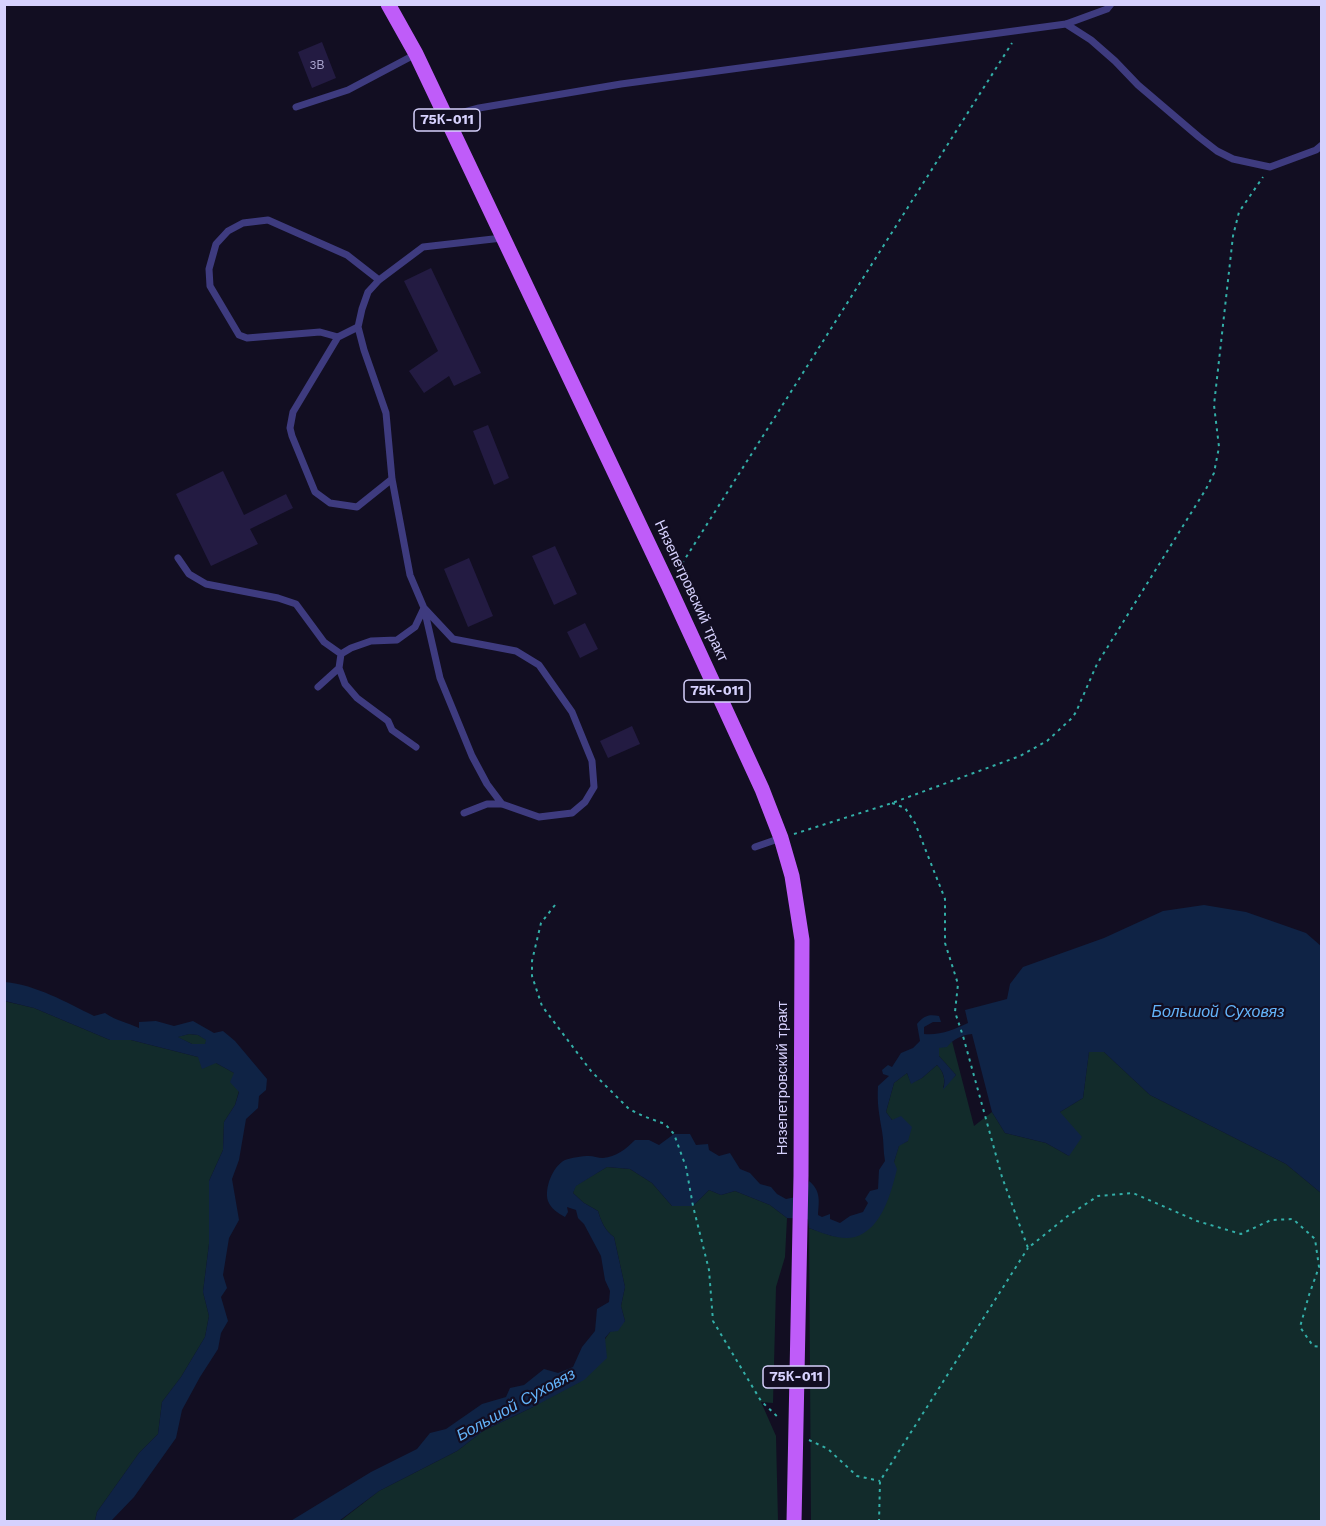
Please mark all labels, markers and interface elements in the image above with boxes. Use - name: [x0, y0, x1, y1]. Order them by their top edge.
- house number: 3В: [310, 58, 324, 72]
- road number: 75К-011: [414, 109, 480, 131]
- street label: Нязепетровский тракт: [650, 517, 732, 665]
- road number: 75К-011: [684, 680, 750, 702]
- street label: Нязепетровский тракт: [774, 1001, 792, 1155]
- water label: Большой Суховяз: [1152, 1002, 1284, 1022]
- water label: Большой Суховяз: [453, 1364, 579, 1446]
- road number: 75К-011: [763, 1366, 829, 1388]

